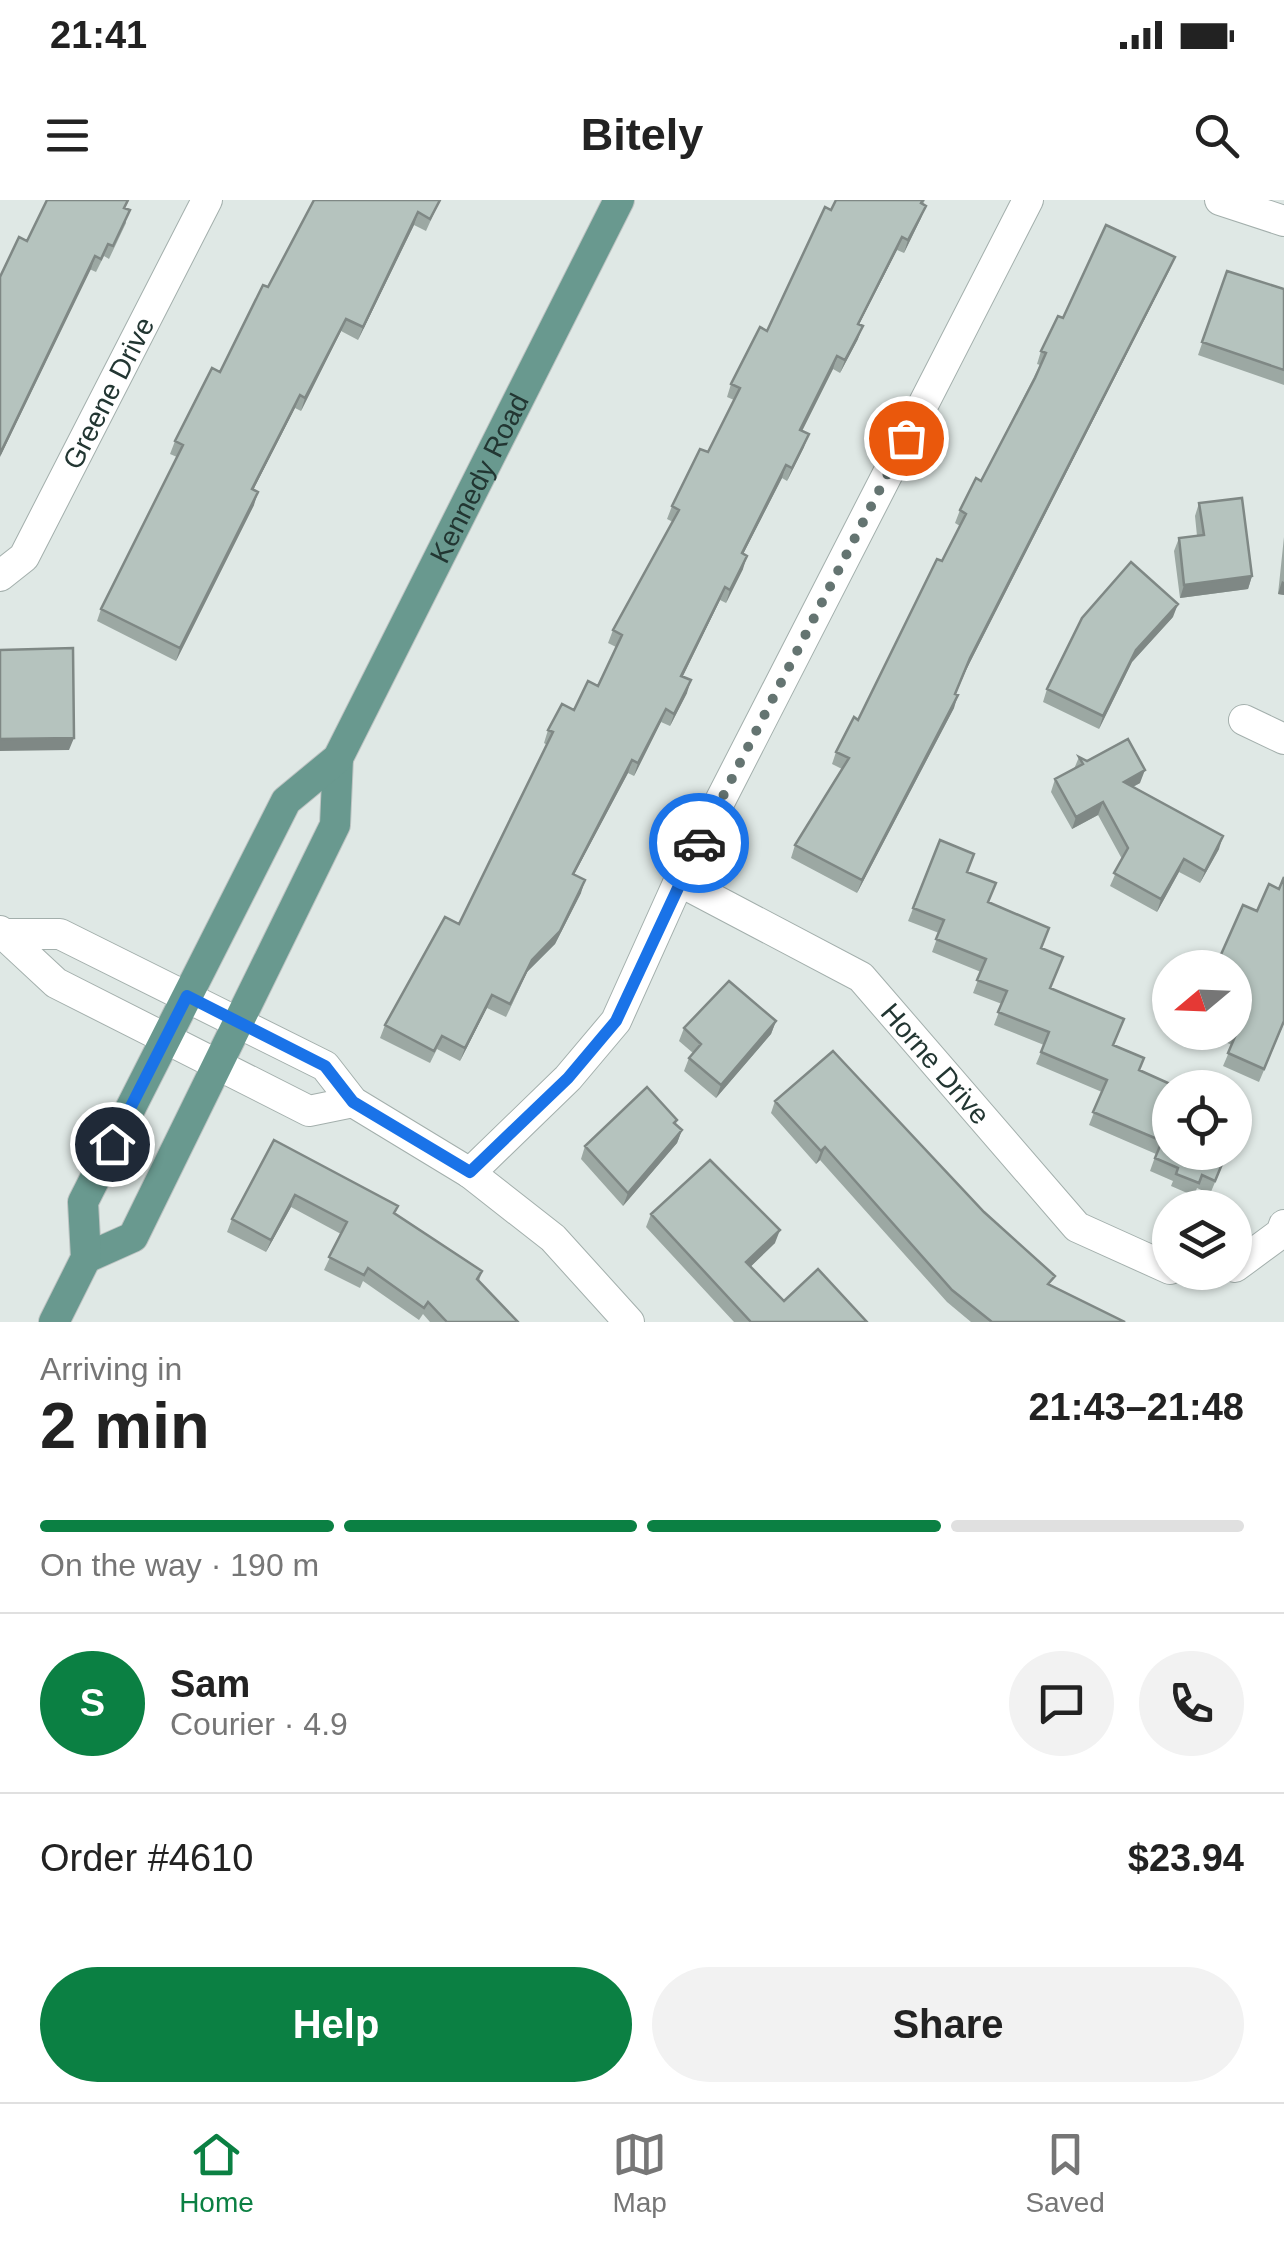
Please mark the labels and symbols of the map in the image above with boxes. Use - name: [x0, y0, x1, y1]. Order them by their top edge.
- street label: Greene Drive: [56, 312, 160, 474]
- street label: Kennedy Road: [423, 388, 534, 568]
- pin: [864, 396, 949, 481]
- courier: [649, 793, 749, 893]
- north arrow: [1152, 950, 1252, 1050]
- street label: Horne Drive: [875, 997, 996, 1130]
- pin: [70, 1102, 155, 1187]

